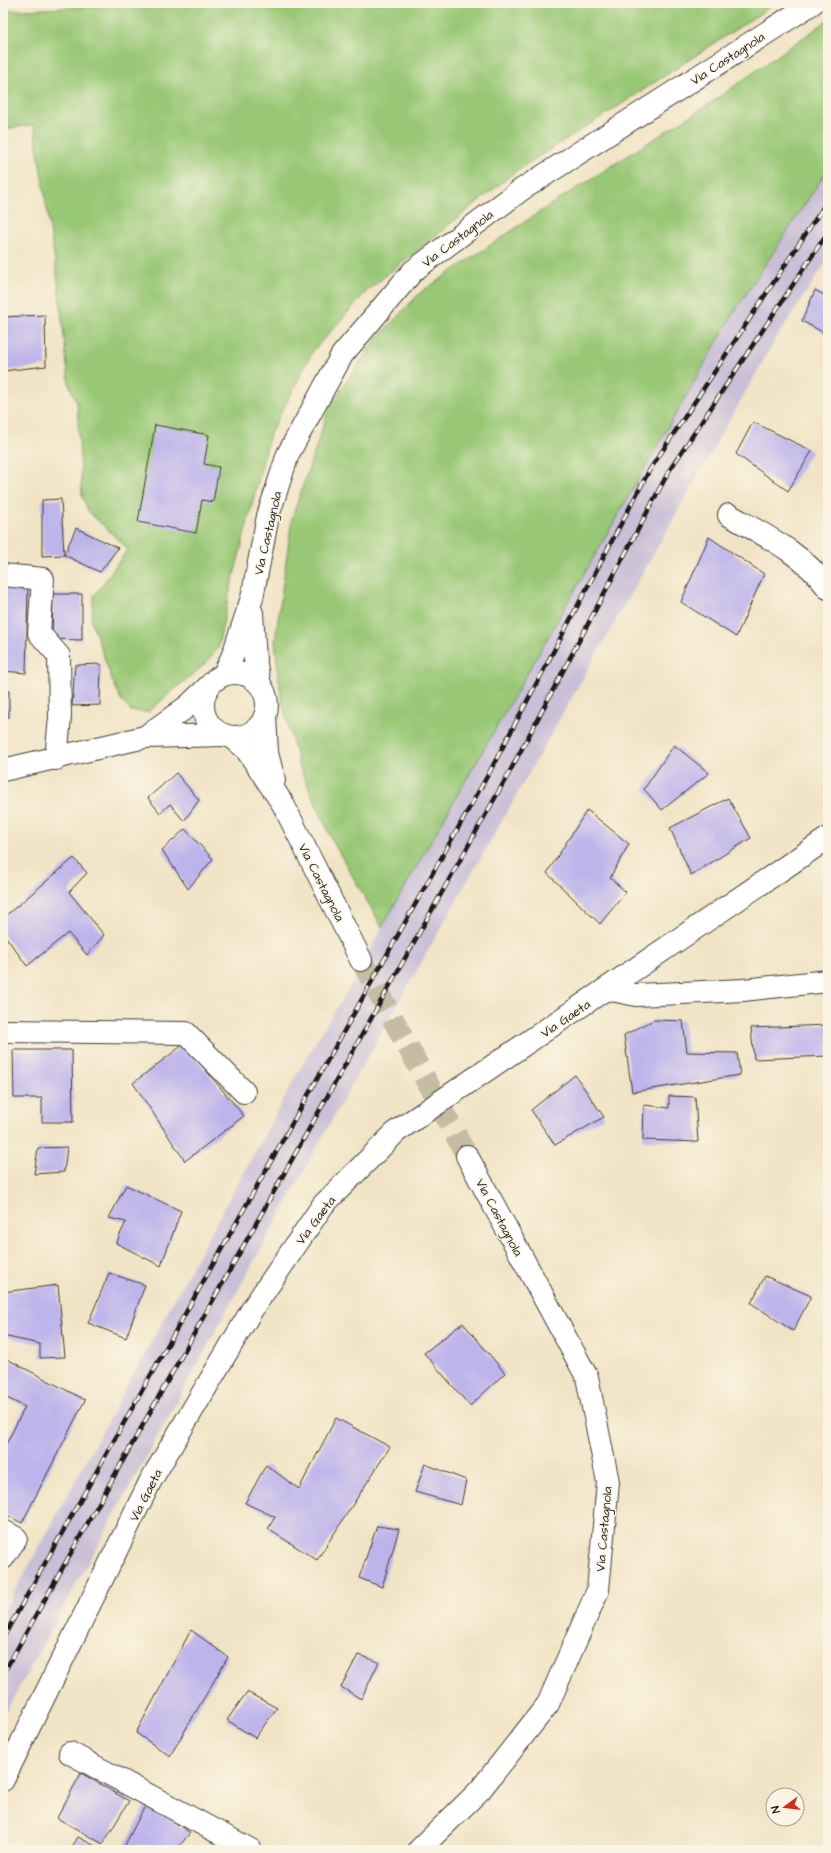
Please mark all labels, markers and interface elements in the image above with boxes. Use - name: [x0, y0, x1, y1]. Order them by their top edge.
- street label: Via Castagnola: [687, 28, 769, 90]
- street label: Via Castagnola: [418, 206, 498, 272]
- street label: Via Castagnola: [250, 489, 287, 577]
- street label: Via Castagnola: [293, 840, 349, 925]
- street label: Via Gaeta: [537, 995, 594, 1042]
- street label: Via Castagnola: [470, 1176, 527, 1260]
- street label: Via Gaeta: [292, 1192, 340, 1249]
- street label: Via Gaeta: [125, 1466, 167, 1525]
- street label: Via Castagnola: [591, 1485, 618, 1572]
- north arrow: [765, 1787, 805, 1827]
- text: N: [768, 1804, 784, 1815]

